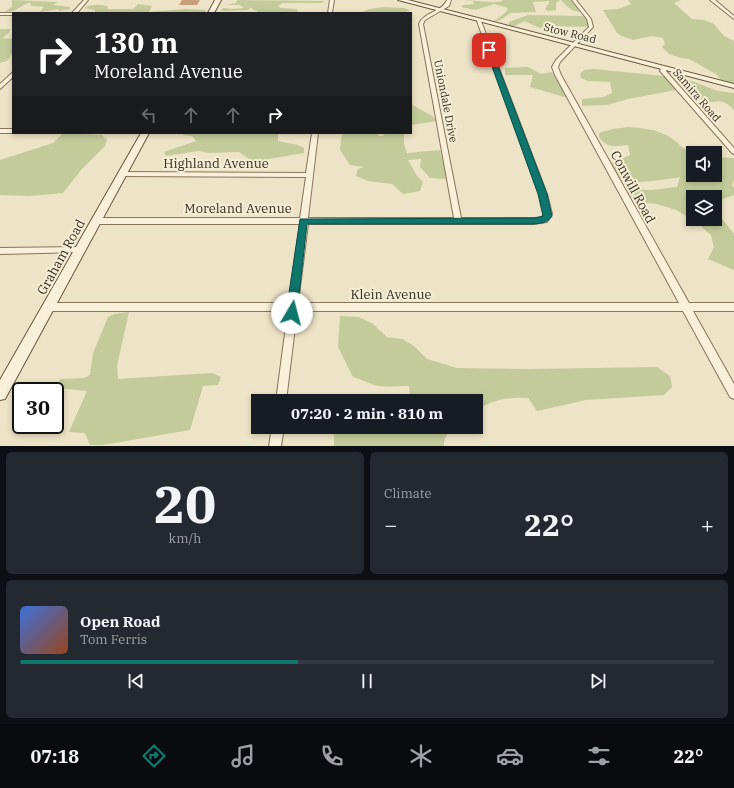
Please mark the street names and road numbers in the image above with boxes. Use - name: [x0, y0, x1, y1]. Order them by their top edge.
- street label: Stow Road: [542, 20, 598, 46]
- street label: Uniondale Drive: [431, 58, 461, 144]
- street label: Samira Road: [670, 65, 724, 125]
- street label: Conwill Road: [607, 148, 659, 226]
- street label: Highland Avenue: [163, 155, 269, 172]
- street label: Moreland Avenue: [184, 200, 292, 217]
- street label: Graham Road: [33, 216, 89, 298]
- street label: Klein Avenue: [350, 286, 432, 303]

